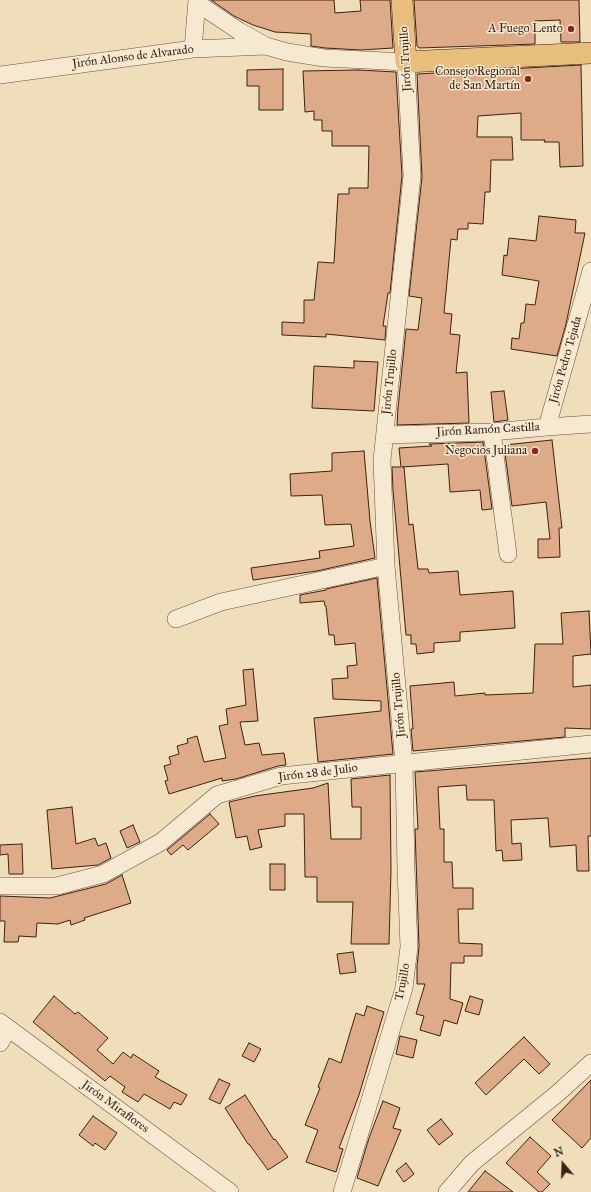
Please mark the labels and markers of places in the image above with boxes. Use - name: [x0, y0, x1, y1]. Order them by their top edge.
- place label: A Fuego Lento: [488, 22, 563, 36]
- marker: A Fuego Lento: [566, 24, 576, 34]
- place label: Consejo Regional de San Martín: [435, 65, 520, 93]
- marker: Consejo Regional de San Martín: [523, 74, 533, 84]
- place label: Negocios Juliana: [445, 444, 527, 458]
- marker: Negocios Juliana: [530, 446, 540, 456]

